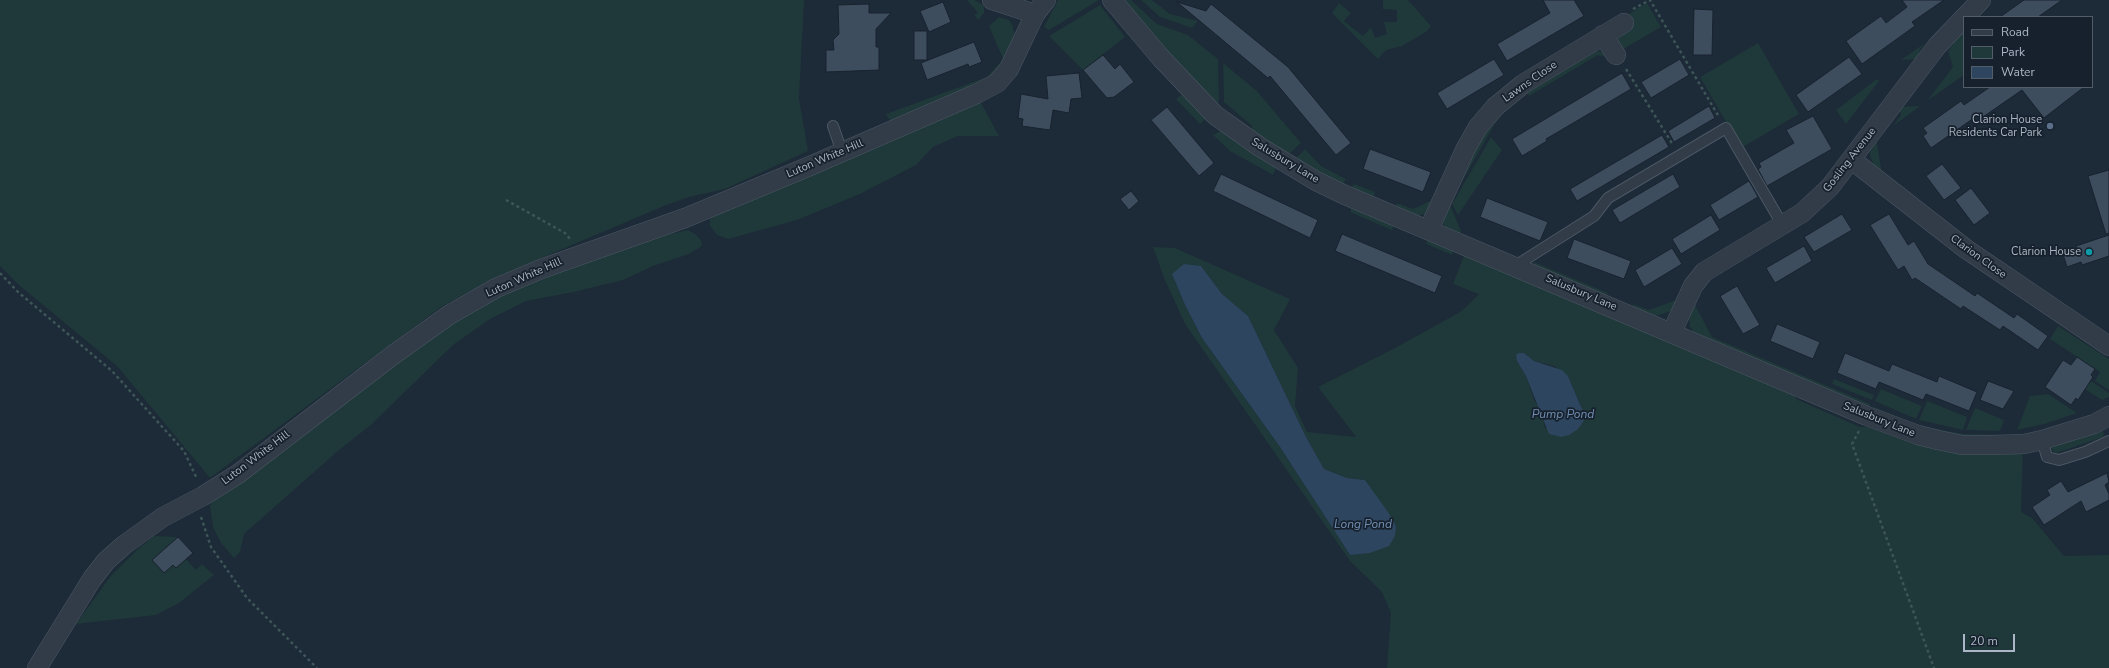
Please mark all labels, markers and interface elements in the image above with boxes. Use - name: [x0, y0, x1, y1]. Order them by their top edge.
- legend: [1963, 16, 2093, 88]
- text: Road: [2001, 24, 2029, 40]
- text: Park: [2001, 44, 2025, 60]
- street label: Lawns Close: [1500, 58, 1560, 106]
- text: Water: [2001, 64, 2035, 80]
- place label: Clarion House Residents Car Park: [1949, 113, 2042, 139]
- marker: Clarion House Residents Car Park: [2045, 121, 2055, 131]
- street label: Gosling Avenue: [1821, 125, 1879, 195]
- street label: Salusbury Lane: [1249, 136, 1321, 186]
- street label: Luton White Hill: [785, 137, 865, 181]
- street label: Clarion Close: [1947, 232, 2009, 282]
- place label: Clarion House: [2011, 245, 2081, 259]
- marker: Clarion House: [2084, 247, 2094, 257]
- street label: Luton White Hill: [484, 255, 564, 301]
- street label: Salusbury Lane: [1543, 272, 1619, 314]
- street label: Salusbury Lane: [1841, 400, 1917, 440]
- water label: Pump Pond: [1532, 408, 1594, 422]
- street label: Luton White Hill: [219, 428, 293, 488]
- water label: Long Pond: [1334, 518, 1392, 532]
- scale bar: [1965, 626, 2017, 652]
- text: 20 m: [1970, 633, 1998, 649]

